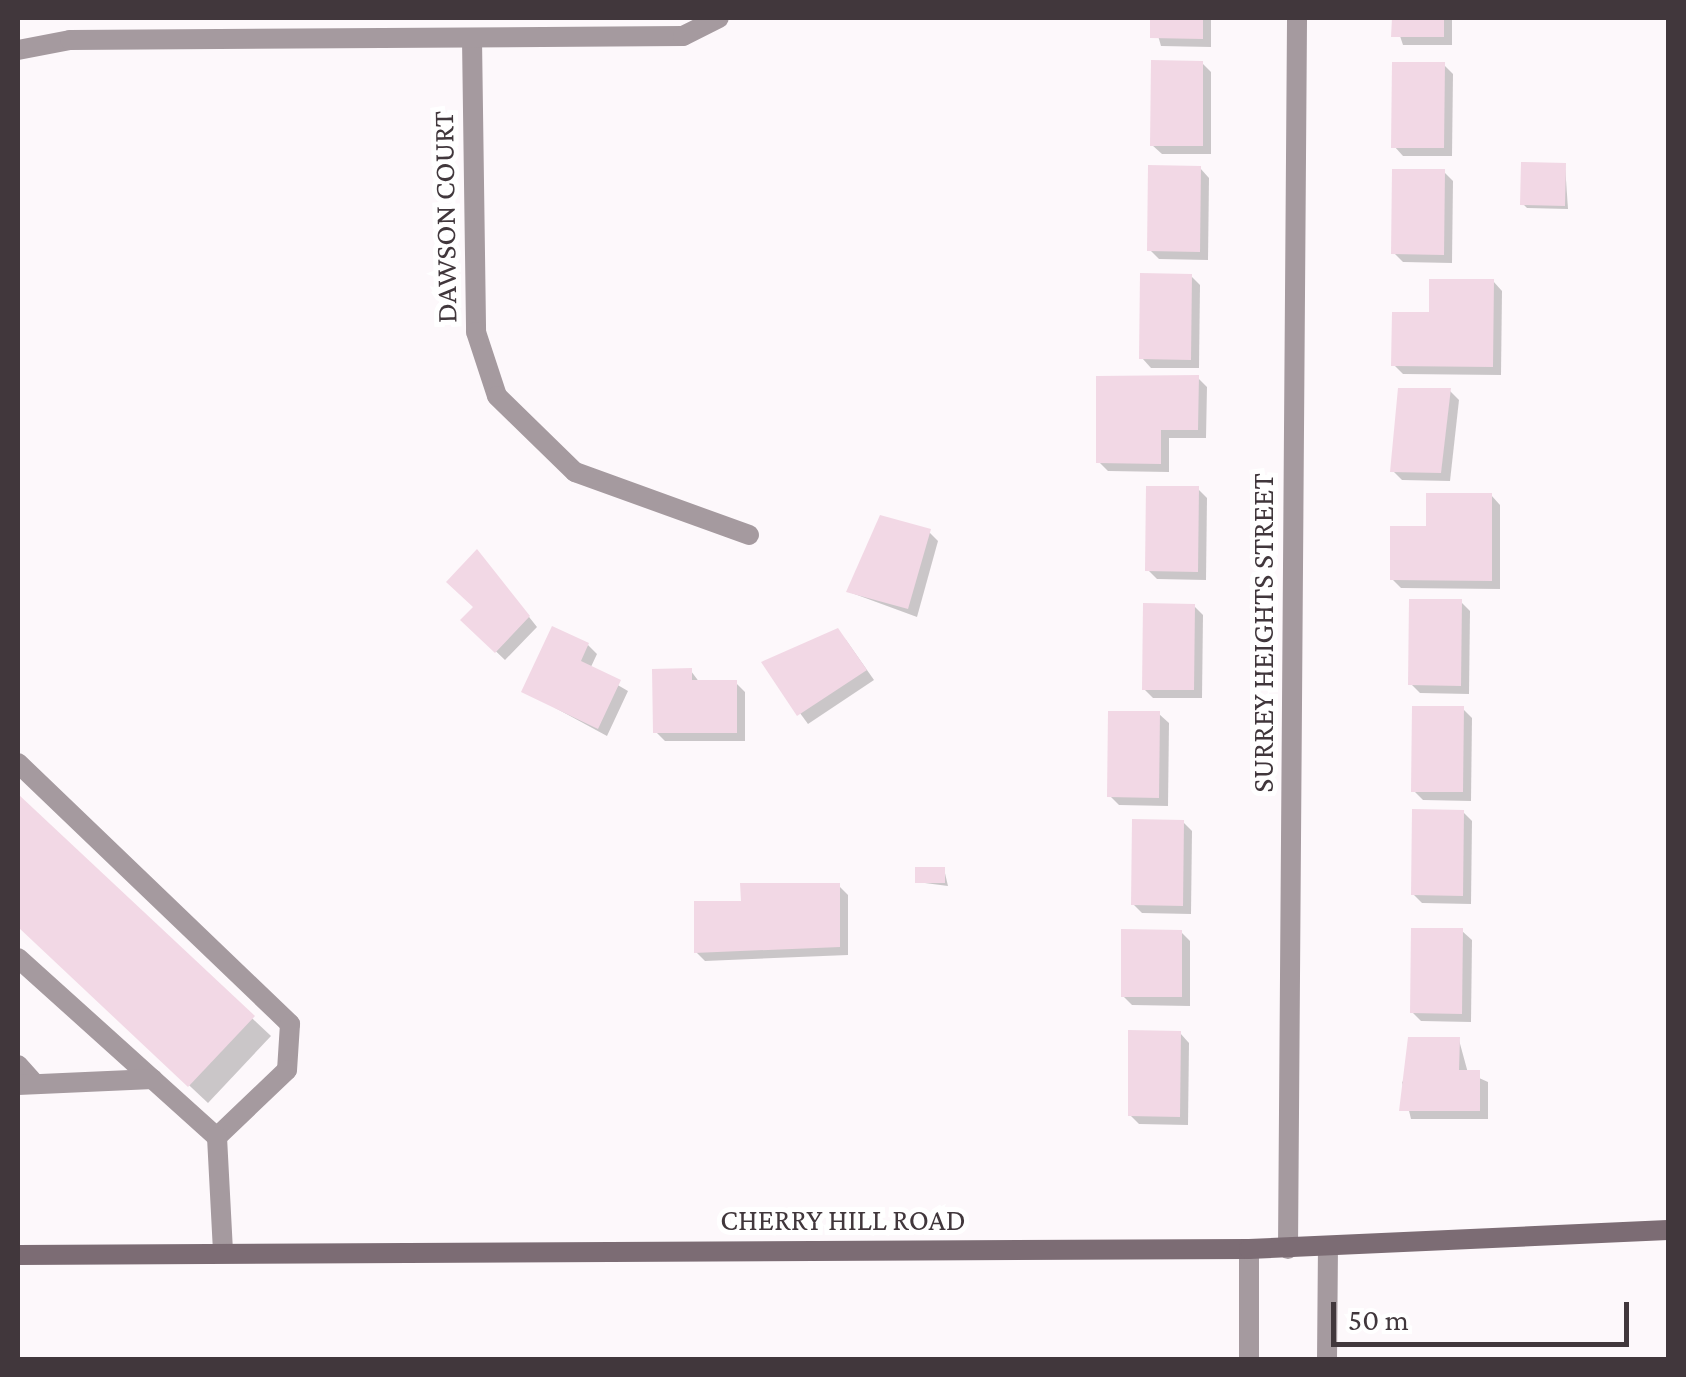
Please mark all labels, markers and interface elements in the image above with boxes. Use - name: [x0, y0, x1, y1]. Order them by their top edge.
- street label: DAWSON COURT: [425, 110, 465, 324]
- street label: SURREY HEIGHTS STREET: [1245, 473, 1281, 793]
- street label: CHERRY HILL ROAD: [720, 1202, 966, 1238]
- scale bar: [1336, 1282, 1634, 1344]
- text: 50 m: [1348, 1303, 1409, 1336]

